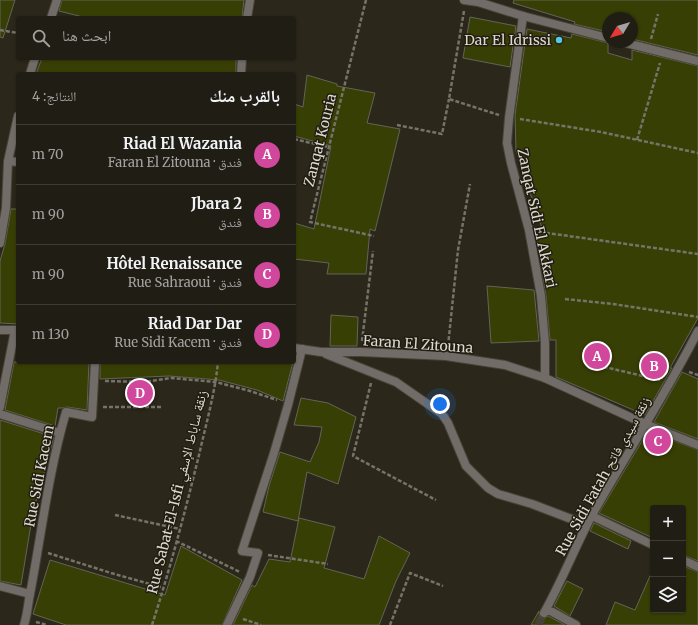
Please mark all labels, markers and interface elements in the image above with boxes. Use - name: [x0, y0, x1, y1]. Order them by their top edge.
- north arrow: [602, 12, 638, 48]
- search box: [16, 16, 296, 60]
- text: ابحث هنا: [62, 26, 111, 45]
- icon: search: [30, 27, 52, 49]
- place label: Dar El Idrissi: [464, 31, 551, 49]
- marker: Dar El Idrissi: [554, 35, 564, 45]
- text: بالقرب منك: [210, 85, 280, 107]
- text: النتائج: 4: [32, 88, 76, 105]
- street label: Zanqat Kouria: [300, 91, 340, 189]
- text: Riad El Wazania: [123, 134, 242, 153]
- text: 70 m: [32, 146, 63, 163]
- text: A: [262, 146, 272, 163]
- street label: Zanqat Sidi El Akkari: [513, 147, 561, 290]
- text: فندق · Faran El Zitouna: [108, 154, 242, 171]
- text: Jbara 2: [191, 194, 242, 213]
- text: 90 m: [32, 206, 64, 223]
- text: B: [262, 206, 272, 223]
- text: فندق: [218, 214, 242, 231]
- text: Hôtel Renaissance: [106, 254, 242, 273]
- text: 90 m: [32, 266, 64, 283]
- text: C: [263, 266, 271, 283]
- text: فندق · Rue Sahraoui: [128, 274, 242, 291]
- text: Riad Dar Dar: [148, 314, 242, 333]
- text: 130 m: [32, 326, 69, 343]
- text: D: [262, 326, 272, 343]
- street label: Faran El Zitouna: [362, 331, 474, 357]
- text: فندق · Rue Sidi Kacem: [114, 334, 242, 351]
- pin: A: [584, 341, 610, 371]
- pin: B: [641, 351, 667, 381]
- pin: D: [127, 378, 153, 408]
- street label: Rue Sabat-El-Isfi زنقة ساباط الإسفي: [143, 388, 214, 596]
- street label: Rue Sidi Fatah زنقة سيدي فاتح: [552, 393, 657, 560]
- your location: [430, 394, 450, 414]
- street label: Rue Sidi Kacem: [20, 423, 58, 529]
- pin: C: [645, 426, 671, 456]
- map controls: [650, 505, 686, 613]
- button: +: [650, 505, 686, 541]
- button: −: [650, 541, 686, 577]
- button: layers: [650, 577, 686, 613]

